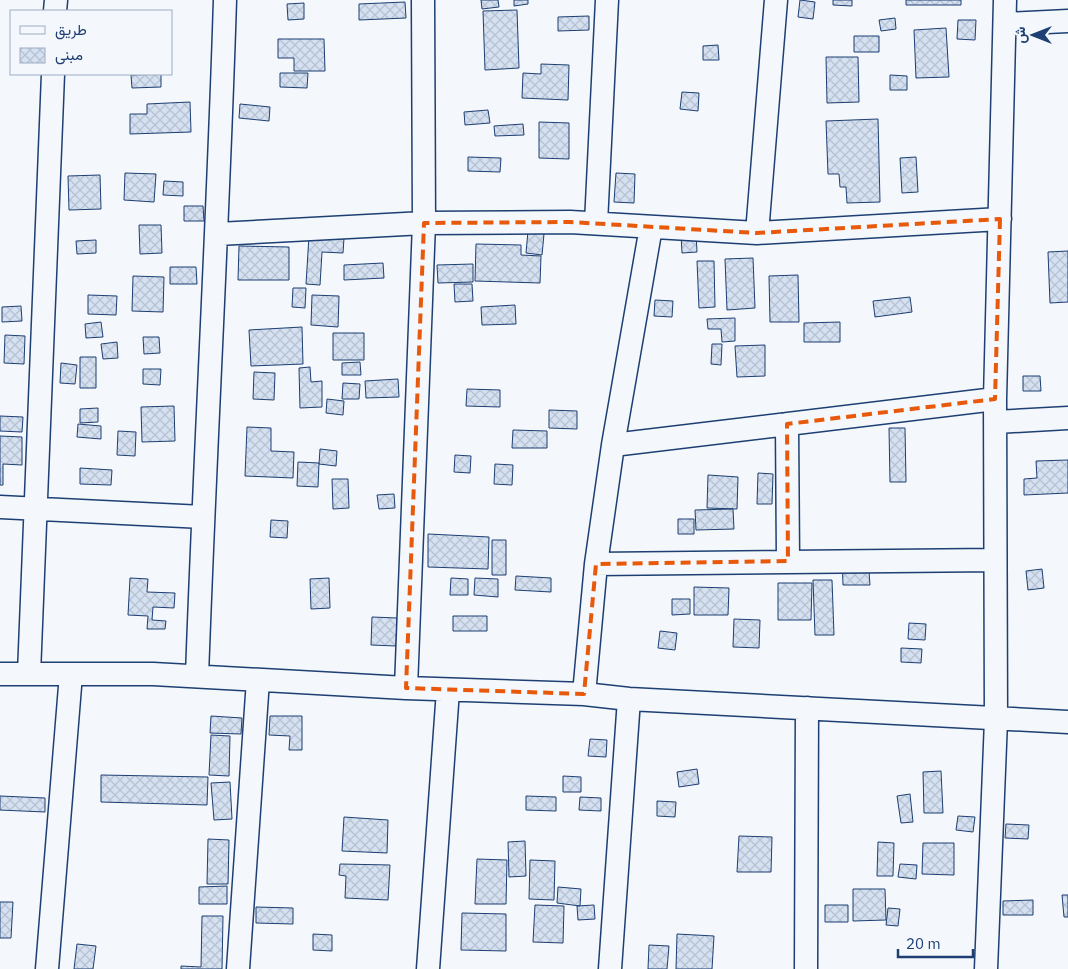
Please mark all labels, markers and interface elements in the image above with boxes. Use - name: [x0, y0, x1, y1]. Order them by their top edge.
- legend: [10, 10, 172, 75]
- north arrow: [1008, 10, 1058, 60]
- text: طريق: [55, 20, 87, 40]
- text: ش: [1011, 26, 1029, 43]
- text: مبنى: [55, 45, 83, 65]
- scale bar: [898, 926, 973, 958]
- text: 20 m: [906, 934, 941, 953]

